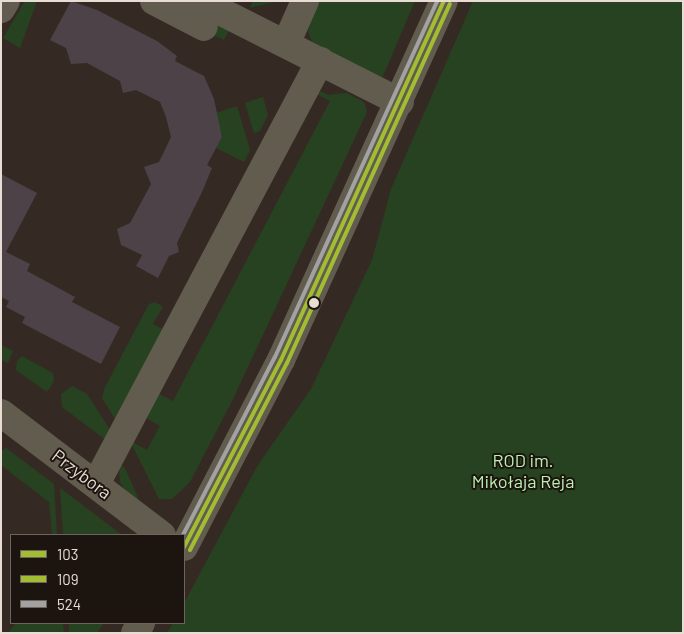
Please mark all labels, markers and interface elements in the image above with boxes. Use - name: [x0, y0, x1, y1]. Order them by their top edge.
- unlabelled marker: [309, 298, 319, 308]
- street label: Przybora: [48, 445, 116, 503]
- park label: ROD im. Mikołaja Reja: [472, 450, 574, 492]
- legend: [10, 534, 185, 624]
- text: 103: [57, 545, 78, 563]
- text: 109: [57, 570, 79, 588]
- text: 524: [57, 595, 81, 613]

